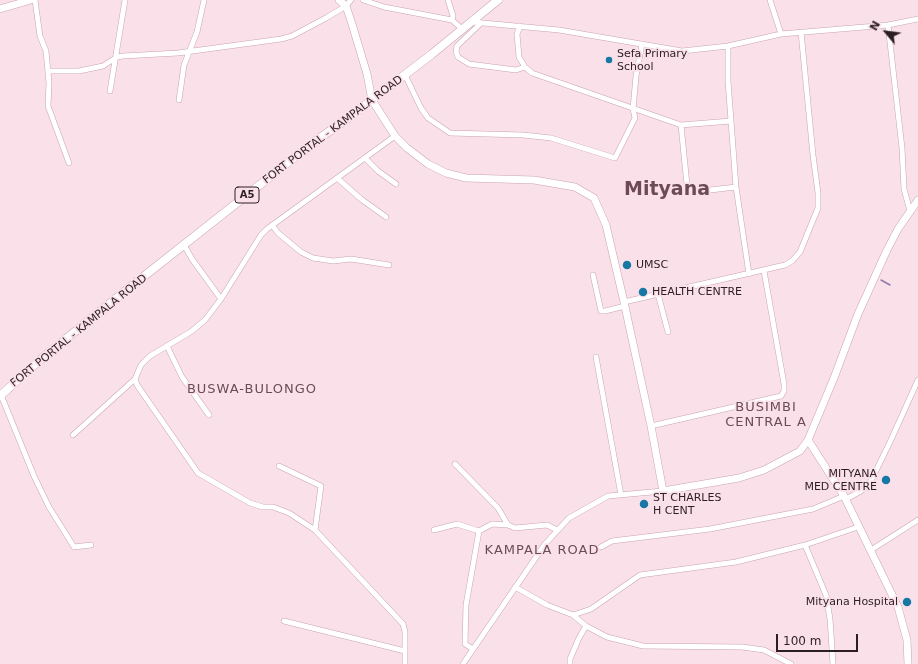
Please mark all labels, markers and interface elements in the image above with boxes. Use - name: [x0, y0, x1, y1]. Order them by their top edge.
- north arrow: [866, 12, 906, 52]
- text: N: [867, 19, 883, 33]
- place label: Sefa Primary School: [617, 47, 687, 73]
- marker: Sefa Primary School: [604, 55, 614, 65]
- street label: FORT PORTAL - KAMPALA ROAD: [260, 73, 406, 187]
- district label: Mityana: [624, 179, 710, 201]
- road number: A5: [235, 187, 259, 203]
- place label: UMSC: [636, 258, 668, 272]
- marker: UMSC: [621, 259, 633, 271]
- street label: FORT PORTAL - KAMPALA ROAD: [8, 272, 150, 390]
- place label: HEALTH CENTRE: [652, 285, 742, 299]
- marker: HEALTH CENTRE: [637, 286, 649, 298]
- district label: BUSWA-BULONGO: [187, 382, 317, 398]
- district label: BUSIMBI CENTRAL A: [725, 400, 807, 431]
- place label: MITYANA MED CENTRE: [804, 467, 877, 493]
- marker: MITYANA MED CENTRE: [880, 474, 892, 486]
- place label: ST CHARLES H CENT: [653, 491, 721, 517]
- marker: ST CHARLES H CENT: [638, 498, 650, 510]
- district label: KAMPALA ROAD: [485, 543, 599, 559]
- place label: Mityana Hospital: [806, 595, 898, 609]
- marker: Mityana Hospital: [901, 596, 913, 608]
- scale bar: [778, 626, 860, 652]
- text: 100 m: [783, 634, 821, 648]

